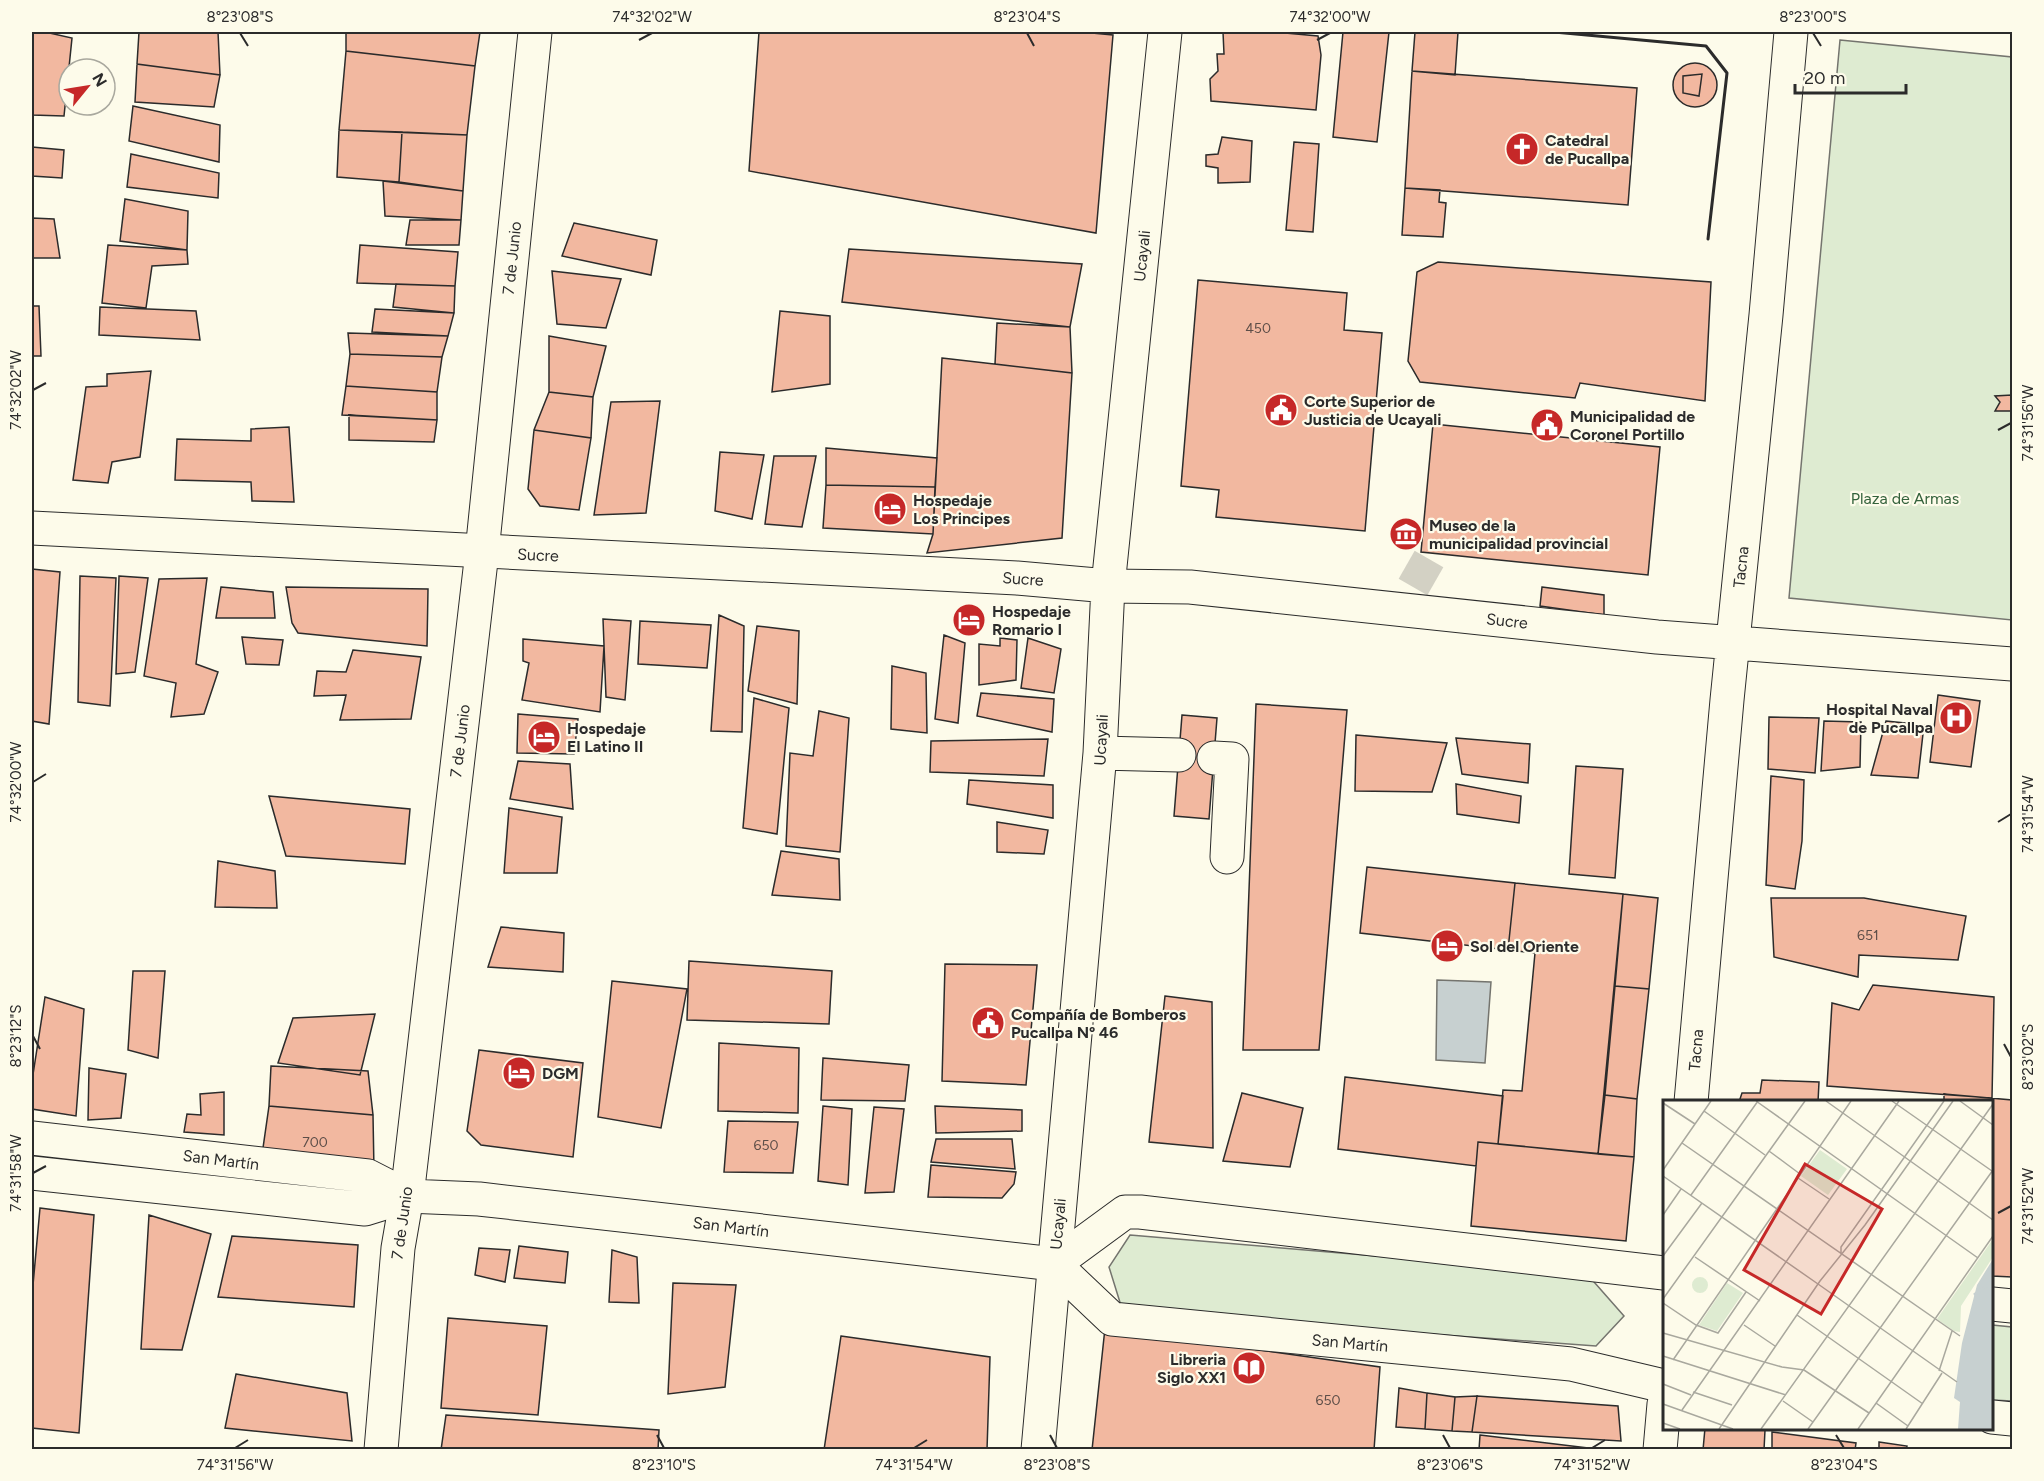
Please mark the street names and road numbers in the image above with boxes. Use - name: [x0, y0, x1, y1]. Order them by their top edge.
- street label: 7 de Junio: [499, 220, 525, 296]
- street label: Ucayali: [1130, 229, 1154, 283]
- street label: Sucre: [517, 544, 560, 566]
- street label: Tacna: [1729, 545, 1753, 589]
- street label: Sucre: [1002, 568, 1045, 590]
- street label: Sucre: [1485, 609, 1529, 633]
- street label: 7 de Junio: [446, 703, 474, 779]
- street label: Ucayali: [1090, 714, 1112, 766]
- street label: Tacna: [1685, 1028, 1707, 1072]
- street label: San Martín: [182, 1146, 260, 1174]
- street label: 7 de Junio: [387, 1185, 417, 1261]
- street label: Ucayali: [1046, 1197, 1070, 1251]
- street label: San Martín: [692, 1213, 770, 1241]
- street label: San Martín: [1311, 1330, 1389, 1356]

